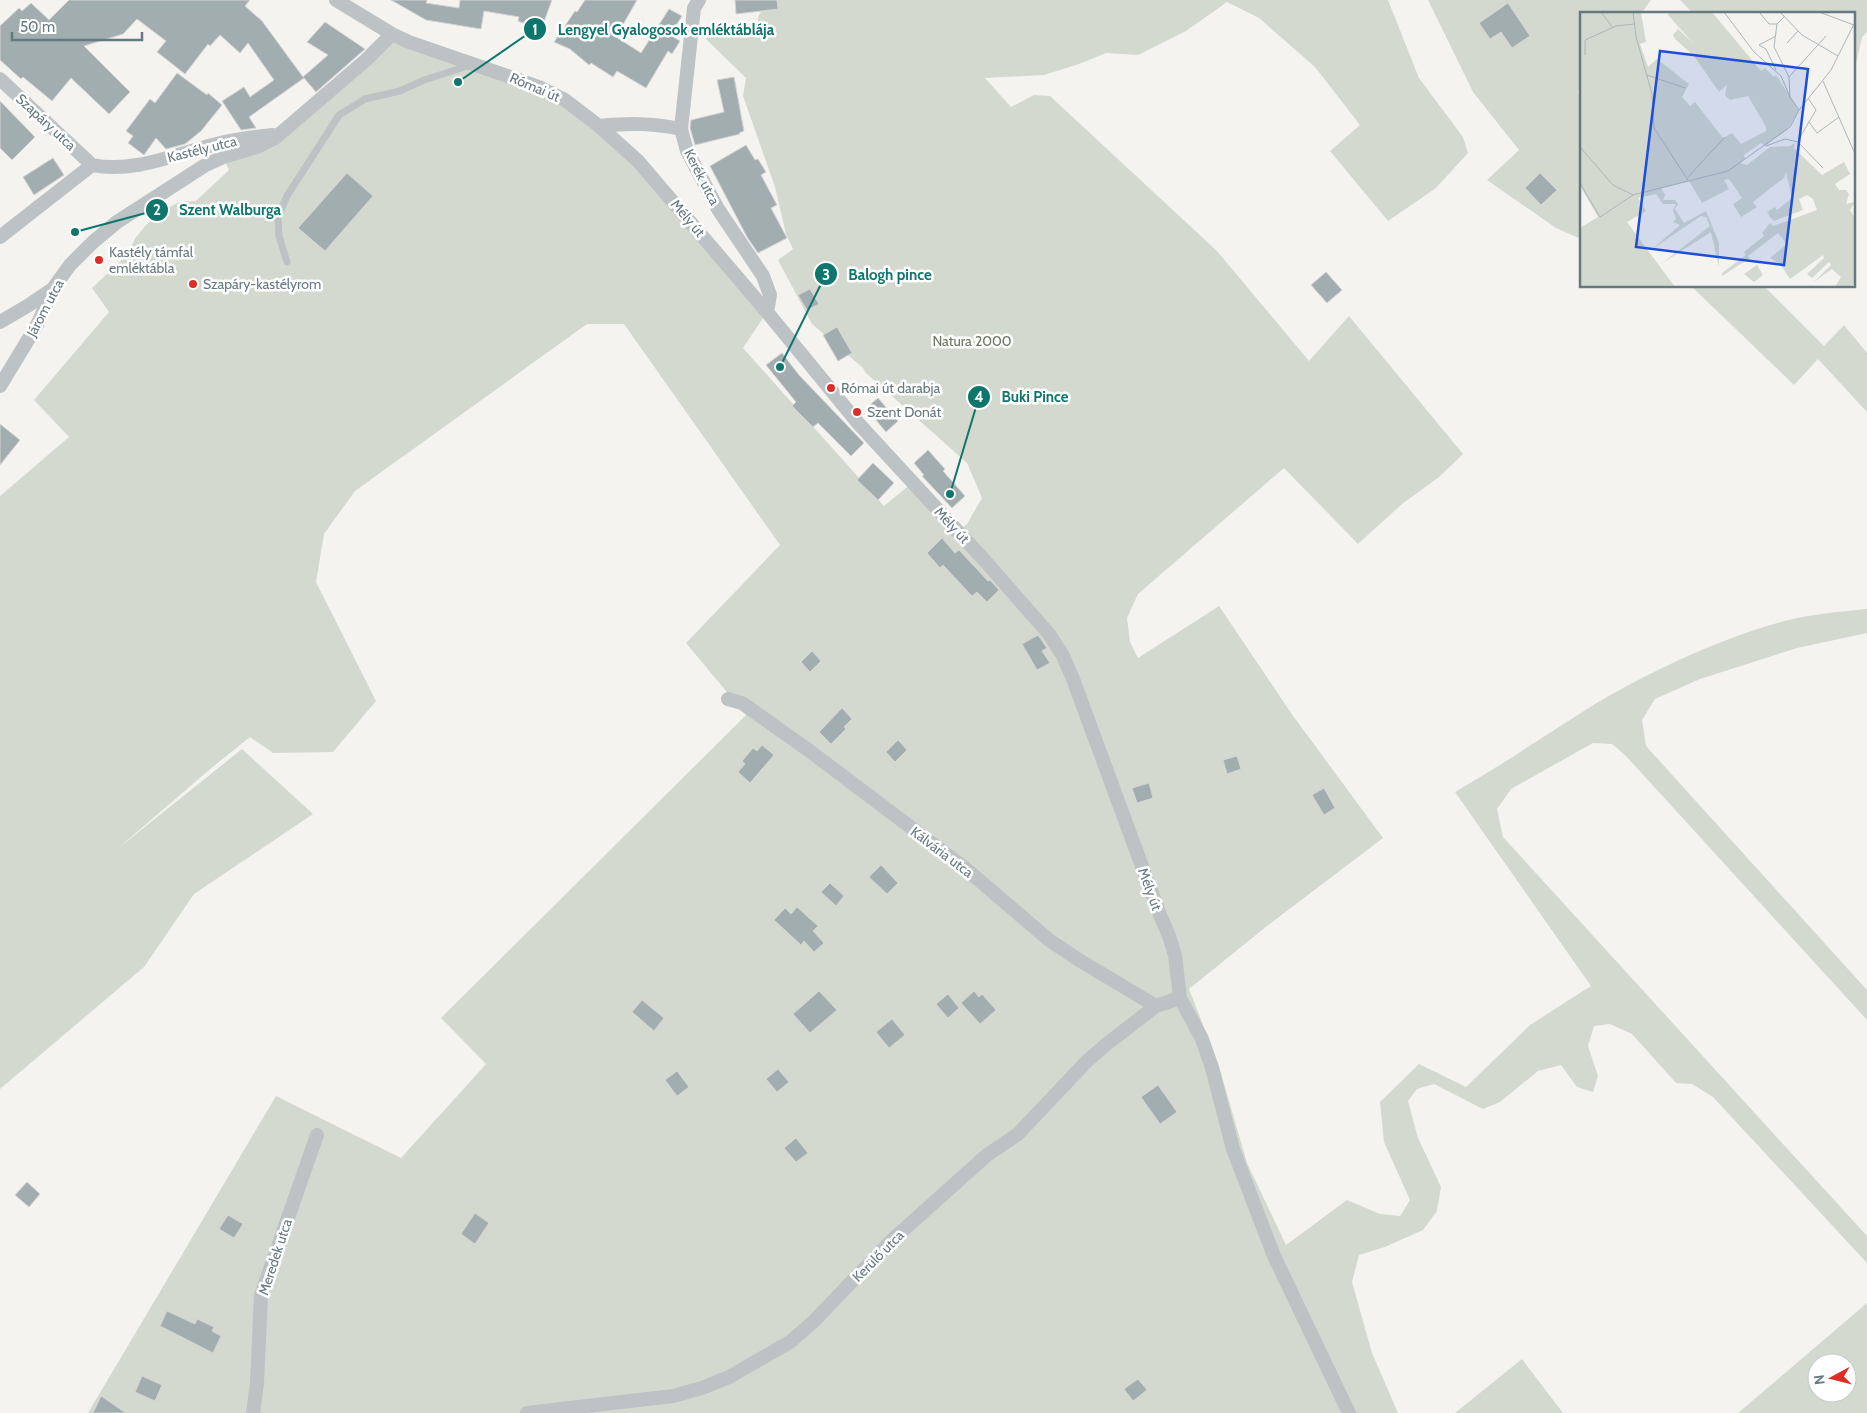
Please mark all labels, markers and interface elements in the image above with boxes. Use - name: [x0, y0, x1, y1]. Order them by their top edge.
- scale bar: [12, 10, 142, 42]
- inset map: [1580, 12, 1854, 288]
- callout: Lengyel Gyalogosok emléktáblája: [522, 14, 784, 44]
- text: 50 m: [20, 18, 55, 36]
- text: 1: [532, 21, 538, 39]
- text: Lengyel Gyalogosok emléktáblája: [558, 21, 775, 39]
- street label: Római út: [507, 68, 563, 106]
- street label: Szapáry utca: [12, 90, 80, 155]
- street label: Kastély utca: [165, 132, 239, 166]
- street label: Kerék utca: [680, 146, 724, 208]
- callout: Szent Walburga: [144, 195, 291, 225]
- street label: Mély út: [667, 195, 709, 241]
- text: 2: [153, 201, 161, 219]
- text: Szent Walburga: [179, 201, 282, 219]
- place label: Kastély támfal emléktábla: [109, 243, 194, 277]
- marker: Kastély támfal emléktábla: [93, 254, 105, 266]
- callout: Balogh pince: [814, 259, 942, 289]
- text: 3: [822, 266, 830, 284]
- text: Balogh pince: [848, 266, 932, 284]
- place label: Szapáry-kastélyrom: [203, 275, 321, 293]
- street label: Járom utca: [22, 276, 68, 341]
- marker: Szapáry-kastélyrom: [187, 278, 199, 290]
- park label: Natura 2000: [932, 332, 1012, 350]
- place label: Római út darabja: [841, 379, 940, 397]
- marker: Római út darabja: [825, 382, 837, 394]
- callout: Buki Pince: [967, 382, 1079, 412]
- text: 4: [974, 388, 984, 406]
- text: Buki Pince: [1001, 388, 1069, 406]
- place label: Szent Donát: [867, 403, 941, 421]
- marker: Szent Donát: [851, 406, 863, 418]
- street label: Mély út: [930, 503, 974, 547]
- street label: Kálvária utca: [907, 823, 977, 882]
- street label: Mély út: [1134, 865, 1166, 913]
- street label: Meredek utca: [254, 1216, 296, 1297]
- street label: Kerülő utca: [848, 1226, 908, 1286]
- north arrow: [1807, 1353, 1857, 1403]
- text: N: [1810, 1374, 1829, 1386]

